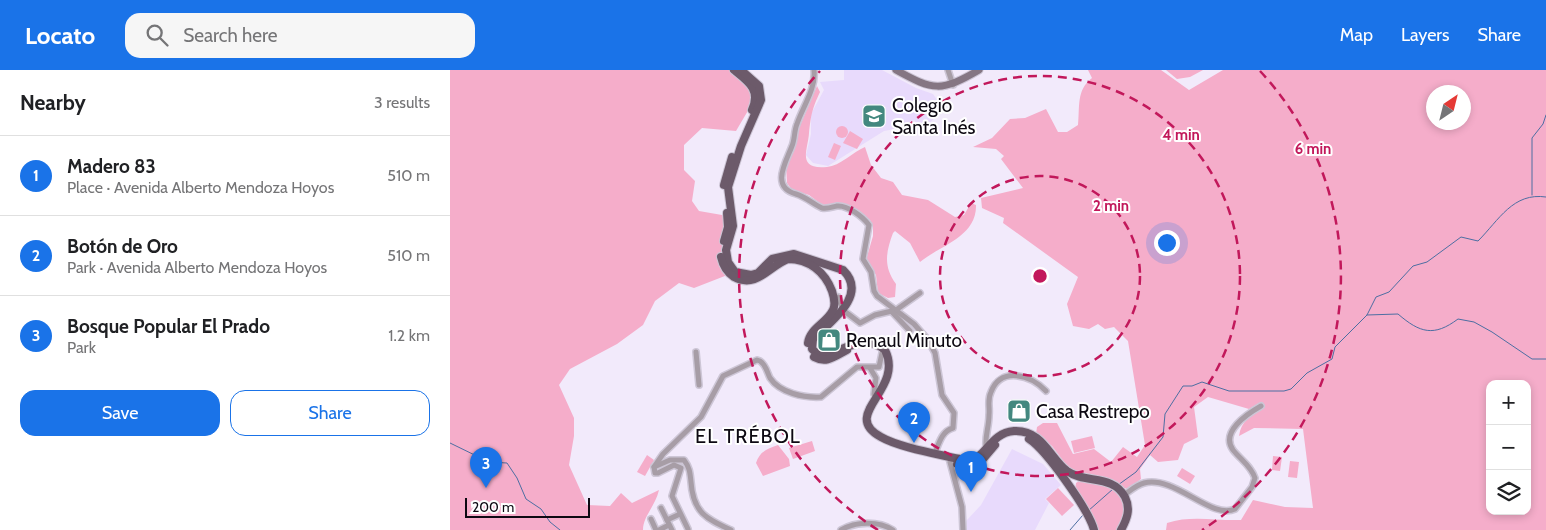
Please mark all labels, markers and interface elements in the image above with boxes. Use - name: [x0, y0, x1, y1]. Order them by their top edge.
- search box: [125, 13, 475, 58]
- text: Locato: [25, 21, 95, 50]
- icon: search: [143, 21, 171, 49]
- text: Search here: [183, 24, 278, 47]
- text: Map: [1340, 24, 1373, 46]
- text: Layers: [1401, 24, 1450, 46]
- text: Share: [1478, 24, 1521, 46]
- north arrow: [1426, 85, 1471, 130]
- text: Nearby: [20, 90, 86, 115]
- text: 3 results: [374, 93, 430, 112]
- place label: Colegio Santa Inés: [892, 94, 976, 139]
- school or university icon: Colegio Santa Inés: [861, 103, 887, 129]
- text: 4 min: [1162, 126, 1200, 144]
- text: 6 min: [1295, 140, 1331, 158]
- text: Madero 83: [67, 155, 156, 178]
- text: 1: [33, 166, 39, 185]
- text: 510 m: [387, 166, 430, 185]
- text: Place · Avenida Alberto Mendoza Hoyos: [67, 178, 334, 197]
- text: 2 min: [1093, 197, 1129, 215]
- your location: [1154, 230, 1180, 256]
- text: Botón de Oro: [67, 235, 178, 258]
- text: 2: [32, 246, 40, 265]
- text: 510 m: [387, 246, 430, 265]
- text: Park · Avenida Alberto Mendoza Hoyos: [67, 258, 327, 277]
- centre of rings: [1031, 267, 1049, 285]
- text: Bosque Popular El Prado: [67, 315, 270, 338]
- text: 3: [32, 326, 40, 345]
- text: 1.2 km: [388, 326, 430, 345]
- shop icon: Renaul Minuto: [816, 327, 842, 353]
- place label: Renaul Minuto: [846, 329, 962, 352]
- text: Park: [67, 338, 96, 357]
- map controls: [1486, 380, 1531, 515]
- button: +: [1486, 380, 1531, 425]
- button: Save: [20, 390, 220, 436]
- button: Share: [230, 390, 430, 436]
- shop icon: Casa Restrepo: [1006, 398, 1032, 424]
- place label: Casa Restrepo: [1036, 400, 1150, 423]
- pin: 2: [898, 402, 930, 443]
- district label: EL TRÉBOL: [695, 424, 801, 448]
- button: −: [1486, 425, 1531, 470]
- pin: 3: [470, 447, 502, 488]
- pin: 1: [955, 451, 987, 492]
- button: layers: [1486, 470, 1531, 515]
- scale bar: [465, 495, 590, 518]
- text: 200 m: [472, 498, 514, 516]

